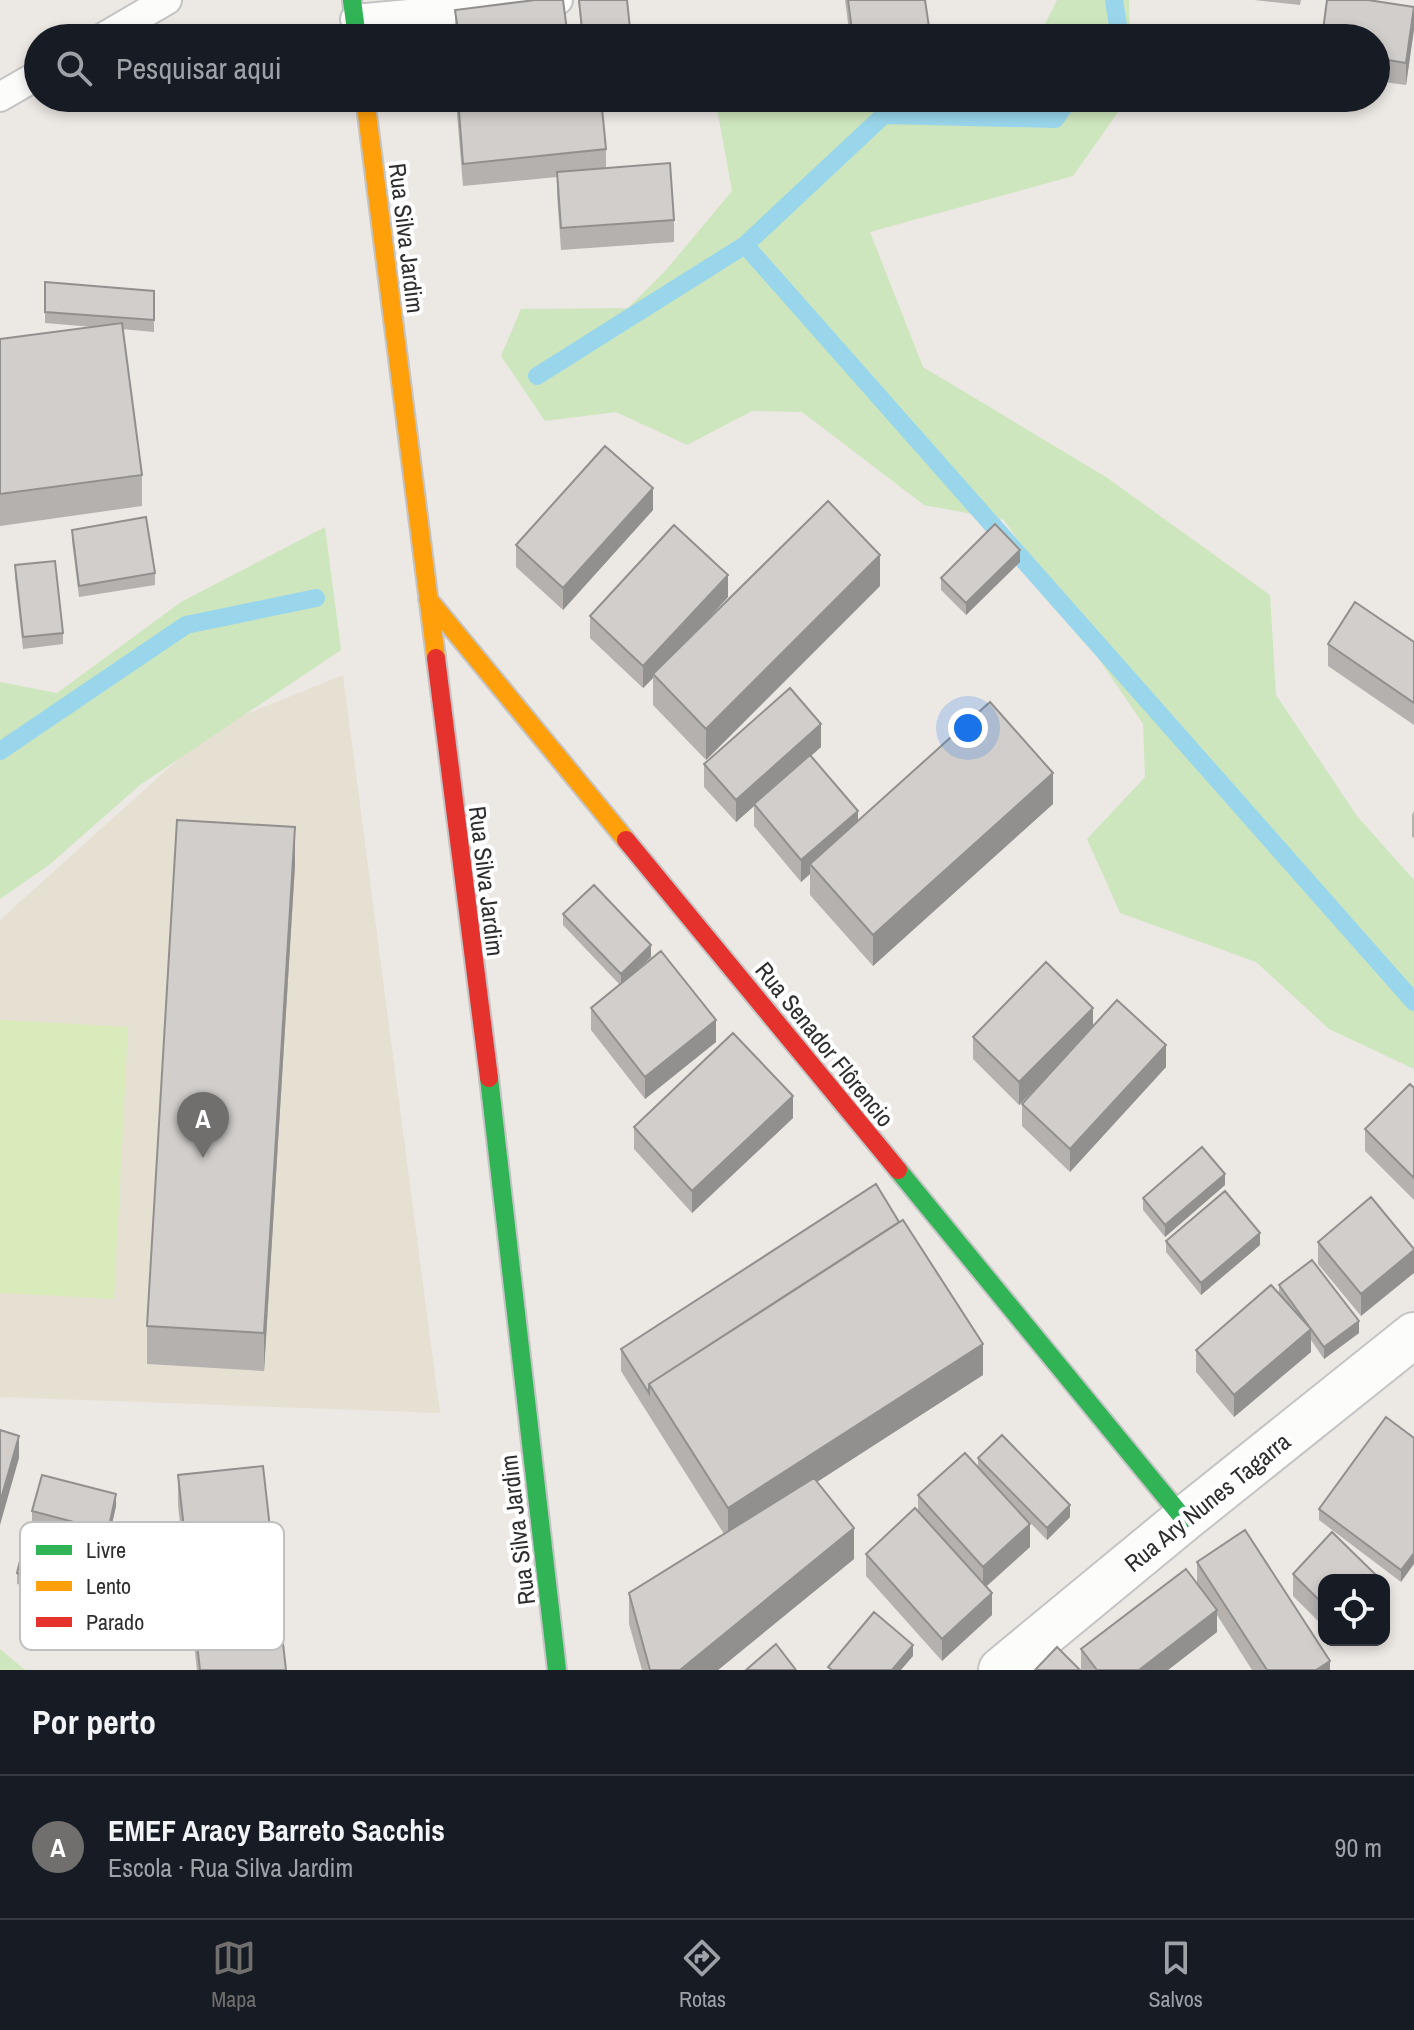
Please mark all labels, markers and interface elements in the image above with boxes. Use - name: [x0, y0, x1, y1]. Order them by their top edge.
- search box: [24, 24, 1390, 112]
- icon: search: [52, 46, 96, 90]
- text: Pesquisar aqui: [116, 48, 281, 88]
- street label: Rua Silva Jardim: [382, 161, 432, 315]
- your location: [948, 708, 988, 748]
- street label: Rua Silva Jardim: [462, 804, 512, 958]
- street label: Rua Senador Flôrencio: [749, 955, 901, 1133]
- pin: A: [177, 1092, 229, 1158]
- street label: Rua Ary Nunes Tagarra: [1117, 1425, 1297, 1579]
- street label: Rua Silva Jardim: [492, 1453, 542, 1607]
- legend: [20, 1522, 284, 1650]
- text: Livre: [86, 1535, 126, 1565]
- text: Lento: [86, 1571, 131, 1601]
- map controls: [1318, 1574, 1390, 1646]
- button: locate: [1318, 1574, 1390, 1646]
- text: Parado: [86, 1607, 144, 1637]
- text: Por perto: [32, 1699, 156, 1745]
- text: EMEF Aracy Barreto Sacchis: [108, 1810, 445, 1850]
- text: A: [50, 1830, 66, 1865]
- text: 90 m: [1335, 1830, 1382, 1865]
- text: Escola · Rua Silva Jardim: [108, 1850, 353, 1885]
- tab: Mapa: [211, 1936, 256, 2014]
- tab: Rotas: [679, 1936, 726, 2014]
- tab: Salvos: [1149, 1936, 1203, 2014]

